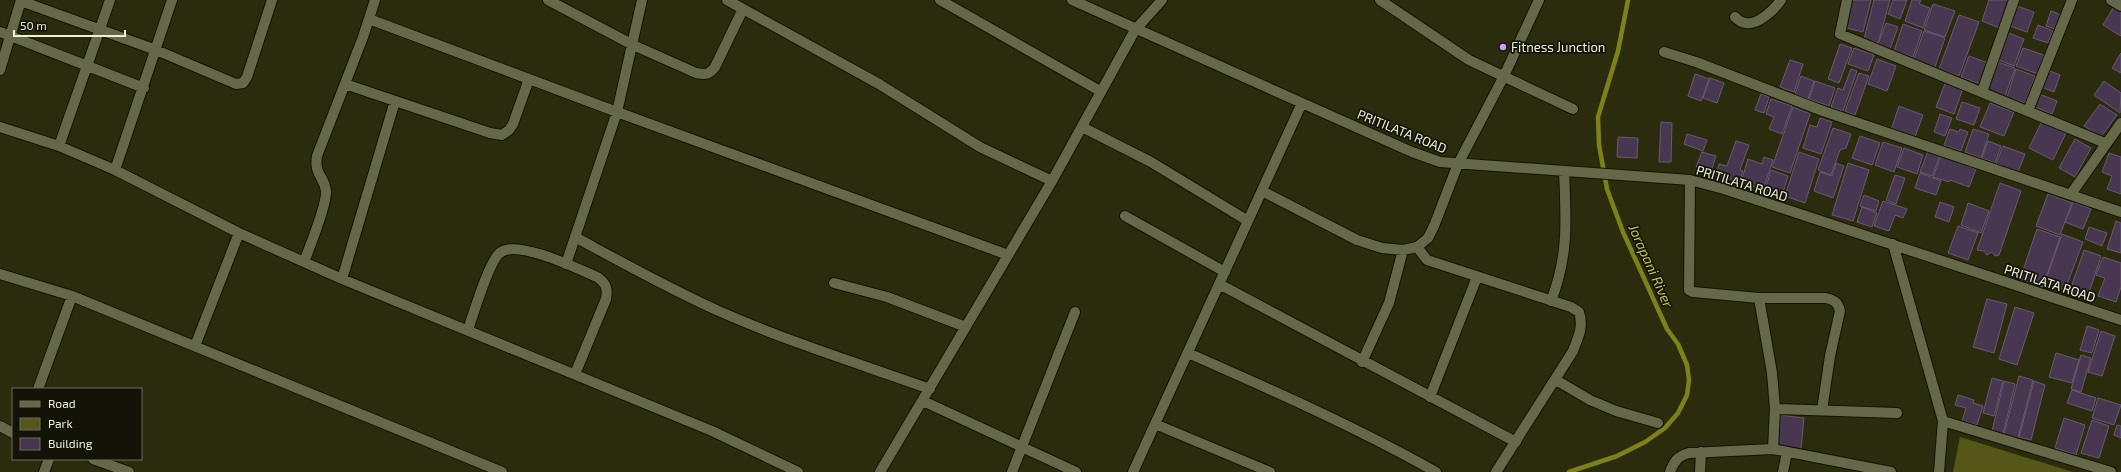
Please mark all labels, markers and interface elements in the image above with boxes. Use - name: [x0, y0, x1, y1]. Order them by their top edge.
- scale bar: [14, 12, 125, 38]
- text: 50 m: [20, 18, 47, 32]
- place label: Fitness Junction: [1511, 39, 1605, 55]
- marker: Fitness Junction: [1498, 42, 1508, 52]
- street label: PRITILATA ROAD: [1355, 106, 1449, 156]
- street label: PRITILATA ROAD: [1694, 161, 1790, 205]
- water label: Jorapani River: [1625, 221, 1678, 310]
- street label: PRITILATA ROAD: [2002, 261, 2098, 305]
- legend: [12, 388, 142, 460]
- text: Road: [48, 396, 76, 410]
- text: Park: [48, 416, 73, 430]
- text: Building: [48, 436, 93, 450]

